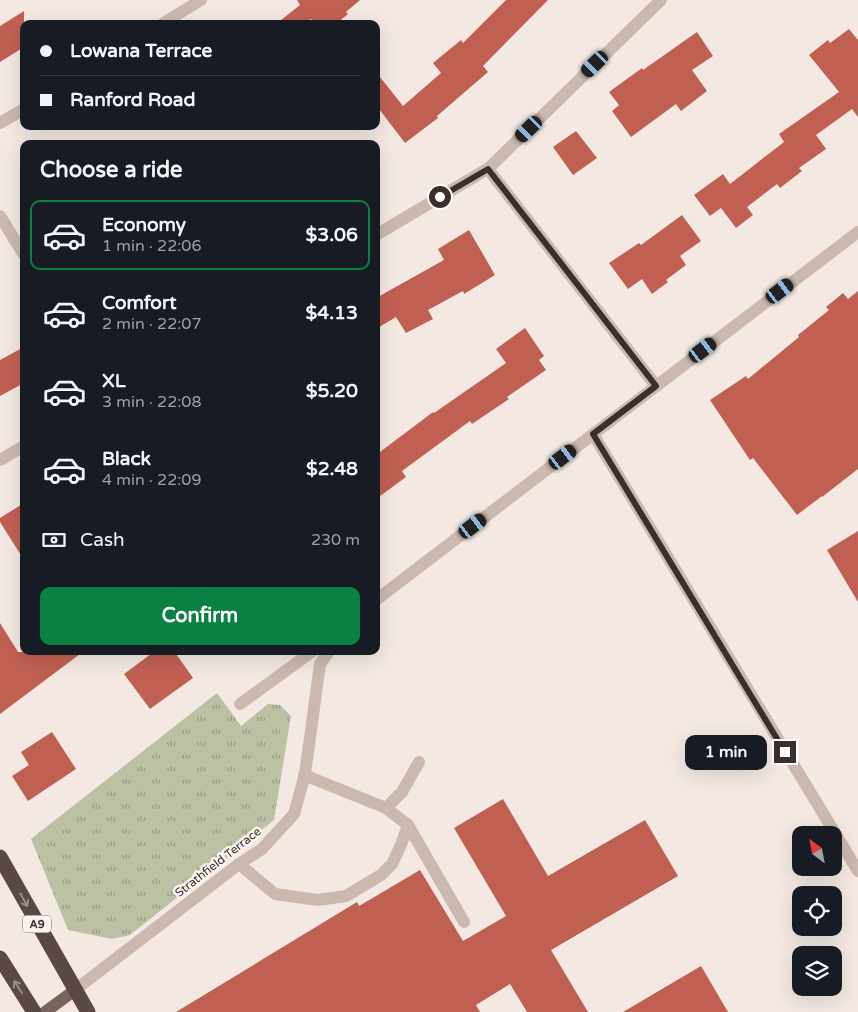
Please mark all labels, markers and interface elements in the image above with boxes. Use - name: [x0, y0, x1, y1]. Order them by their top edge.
- text: Lowana Terrace: [70, 40, 212, 62]
- car: [578, 48, 611, 80]
- text: Ranford Road: [70, 89, 195, 111]
- car: [512, 113, 545, 145]
- text: Choose a ride: [40, 157, 183, 183]
- route start: [429, 186, 451, 208]
- icon: car: [42, 213, 87, 258]
- text: Economy: [102, 214, 186, 236]
- text: $3.06: [306, 224, 358, 246]
- text: 1 min · 22:06: [102, 236, 201, 256]
- car: [763, 276, 796, 306]
- icon: car: [42, 291, 87, 336]
- text: Comfort: [102, 292, 176, 314]
- text: $4.13: [306, 302, 358, 324]
- text: 2 min · 22:07: [102, 314, 201, 334]
- car: [686, 335, 719, 365]
- icon: car: [42, 369, 87, 414]
- text: XL: [102, 370, 126, 392]
- text: $5.20: [306, 380, 358, 402]
- text: 3 min · 22:08: [102, 392, 201, 412]
- car: [546, 442, 579, 472]
- icon: car: [42, 447, 87, 492]
- text: Black: [102, 448, 151, 470]
- text: $2.48: [306, 458, 358, 480]
- text: 4 min · 22:09: [102, 470, 201, 490]
- car: [456, 511, 489, 541]
- icon: cash: [40, 526, 68, 554]
- text: Cash: [80, 529, 125, 551]
- text: 230 m: [311, 530, 360, 550]
- button: Confirm: [40, 587, 360, 645]
- callout: 1 min: [685, 734, 768, 770]
- route end: [774, 741, 796, 763]
- text: 1 min: [705, 742, 747, 762]
- street label: Strathfield Terrace: [172, 824, 264, 900]
- north arrow: [792, 826, 842, 876]
- map controls: [792, 826, 842, 996]
- button: locate: [792, 886, 842, 936]
- one-way arrow: [19, 892, 29, 907]
- road number: A9: [23, 916, 51, 932]
- button: layers: [792, 946, 842, 996]
- one-way arrow: [13, 980, 23, 994]

